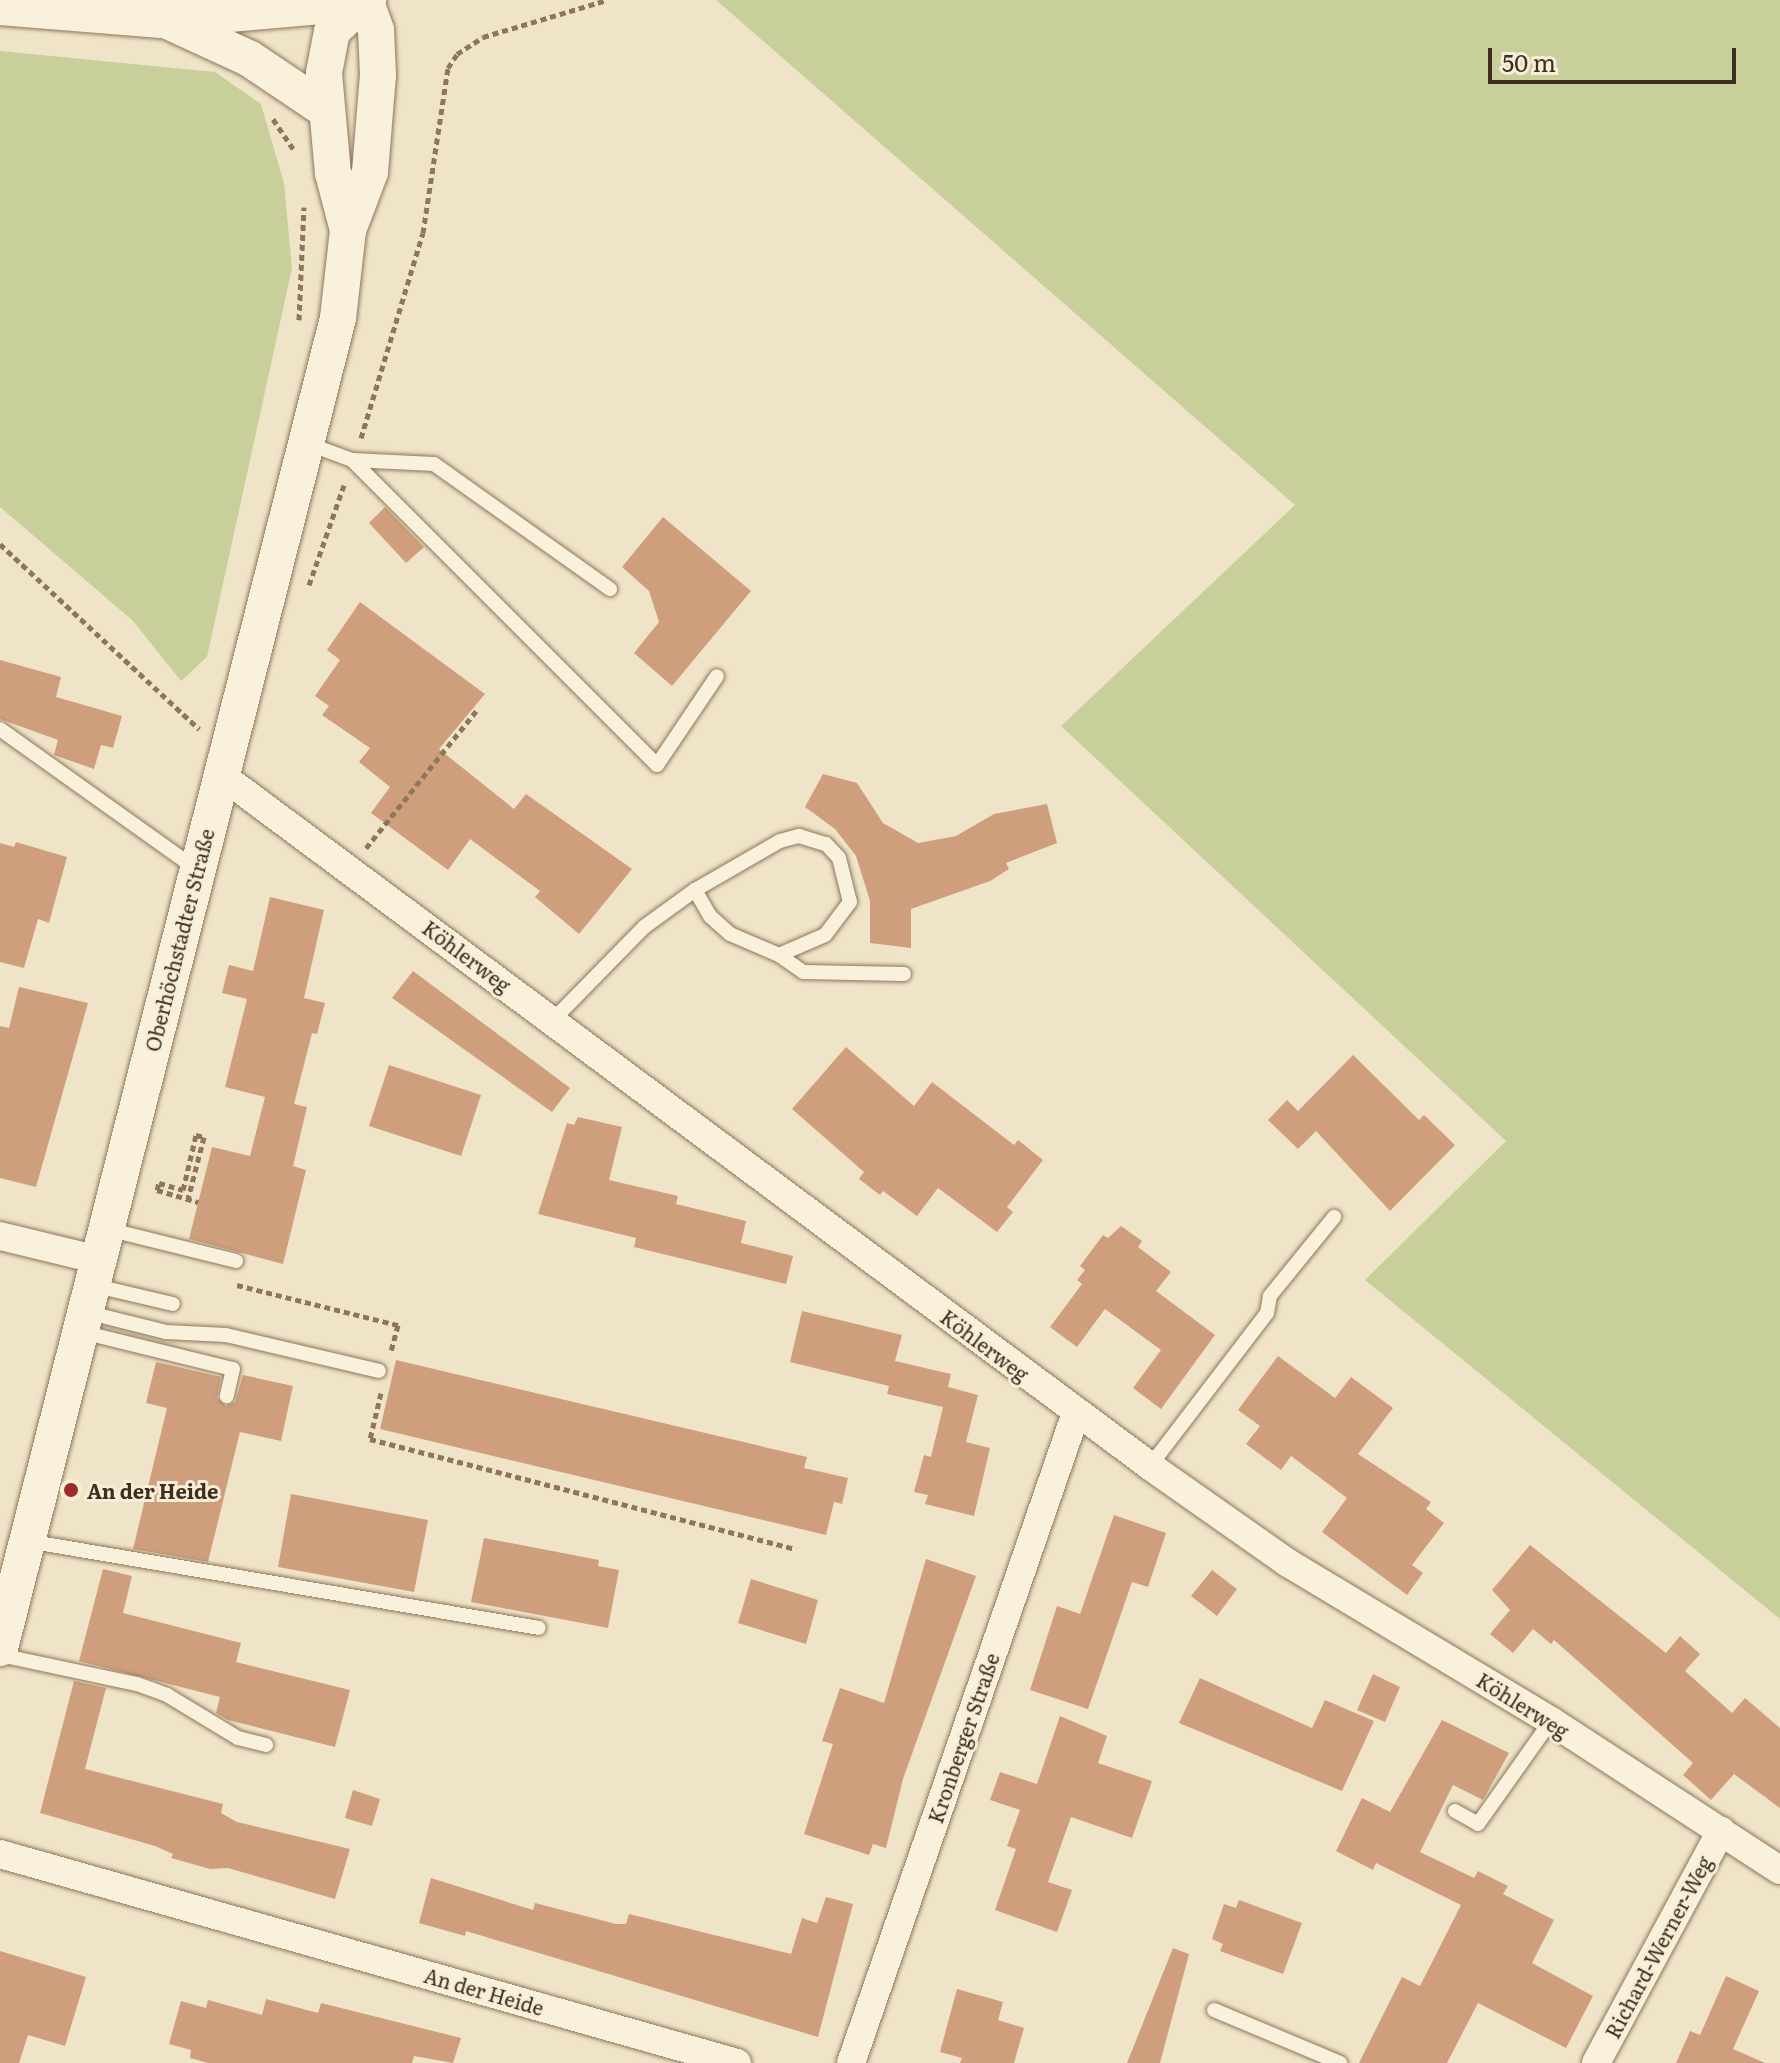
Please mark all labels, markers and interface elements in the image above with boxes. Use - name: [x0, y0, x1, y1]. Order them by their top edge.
- scale bar: [1492, 32, 1740, 82]
- text: 50 m: [1502, 44, 1556, 79]
- street label: Oberhöchstadter Straße: [140, 826, 218, 1054]
- street label: Köhlerweg: [418, 915, 516, 997]
- street label: Köhlerweg: [936, 1304, 1034, 1386]
- place label: An der Heide: [87, 1478, 218, 1502]
- marker: An der Heide: [62, 1481, 80, 1499]
- street label: Kronberger Straße: [923, 1650, 1003, 1826]
- street label: Köhlerweg: [1473, 1667, 1573, 1743]
- street label: Richard-Werner-Weg: [1600, 1852, 1716, 2042]
- street label: An der Heide: [421, 1962, 547, 2020]

